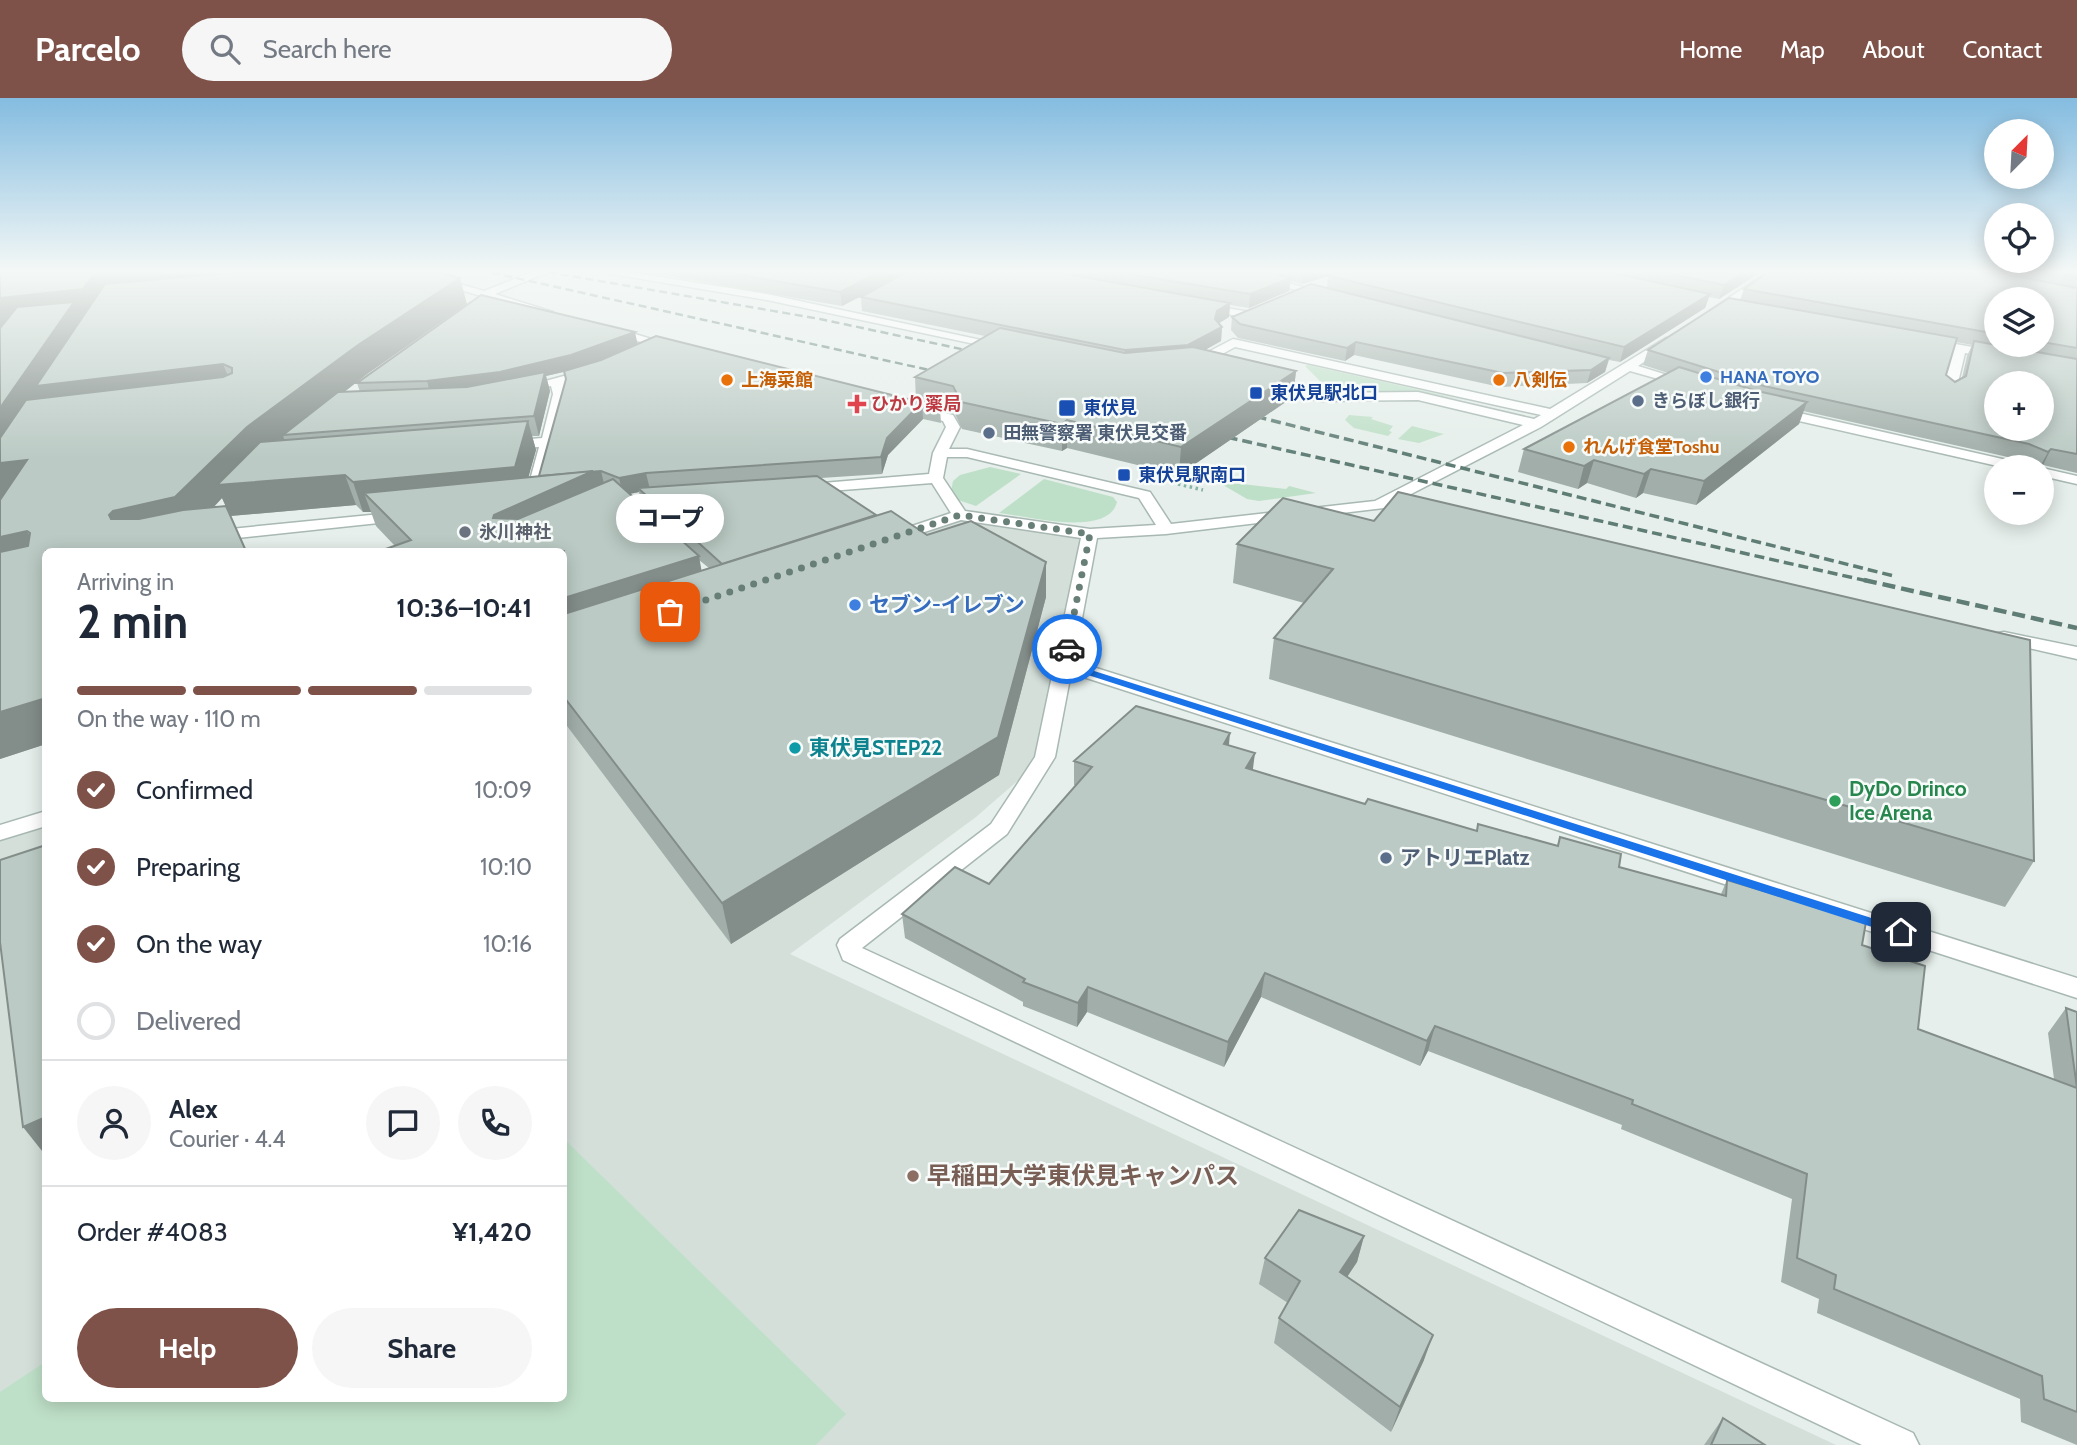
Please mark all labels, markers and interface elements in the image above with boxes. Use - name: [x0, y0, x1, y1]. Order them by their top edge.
- search box: [182, 18, 672, 81]
- text: Parcelo: [35, 29, 140, 69]
- icon: search: [206, 30, 244, 68]
- text: Search here: [262, 33, 392, 65]
- text: Home: [1679, 35, 1742, 64]
- text: Map: [1780, 35, 1825, 64]
- text: About: [1863, 35, 1925, 64]
- text: Contact: [1963, 35, 2042, 64]
- north arrow: [1984, 119, 2054, 189]
- map controls: [1984, 119, 2054, 525]
- button: locate: [1984, 203, 2054, 273]
- button: layers: [1984, 287, 2054, 357]
- place label: HANA TOYO: [1720, 366, 1820, 388]
- place label: 上海菜館: [741, 369, 813, 391]
- place label: 八剣伝: [1513, 369, 1567, 391]
- marker: HANA TOYO: [1698, 369, 1714, 385]
- button: +: [1984, 371, 2054, 441]
- marker: 上海菜館: [719, 372, 735, 388]
- marker: 八剣伝: [1491, 372, 1507, 388]
- place label: 東伏見駅北口: [1270, 382, 1378, 404]
- marker: 東伏見駅北口: [1248, 385, 1264, 401]
- place label: きらぼし銀行: [1652, 390, 1760, 412]
- place label: ひかり薬局: [871, 393, 961, 415]
- marker: きらぼし銀行: [1630, 393, 1646, 409]
- marker: ひかり薬局: [849, 396, 865, 412]
- place label: 東伏見: [1083, 397, 1137, 419]
- marker: 東伏見: [1057, 398, 1077, 418]
- place label: 田無警察署 東伏見交番: [1003, 422, 1187, 444]
- marker: 田無警察署 東伏見交番: [981, 425, 997, 441]
- place label: れんげ食堂Toshu: [1583, 436, 1719, 458]
- marker: れんげ食堂Toshu: [1561, 439, 1577, 455]
- button: −: [1984, 455, 2054, 525]
- place label: 東伏見駅南口: [1138, 464, 1246, 486]
- marker: 東伏見駅南口: [1116, 467, 1132, 483]
- callout: コープ: [616, 493, 724, 542]
- text: コープ: [636, 504, 704, 532]
- place label: 氷川神社: [479, 521, 551, 543]
- marker: 氷川神社: [457, 524, 473, 540]
- text: Arriving in: [77, 568, 174, 596]
- pin: [640, 582, 700, 642]
- text: 10:36–10:41: [396, 592, 532, 624]
- place label: セブン-イレブン: [869, 592, 1025, 617]
- icon: bag: [651, 593, 689, 631]
- text: 2 min: [77, 594, 188, 650]
- marker: セブン-イレブン: [847, 597, 863, 613]
- courier: [1032, 614, 1102, 684]
- icon: car: [1048, 630, 1086, 668]
- text: On the way · 110 m: [77, 705, 261, 733]
- place label: 東伏見STEP22: [809, 735, 942, 760]
- marker: 東伏見STEP22: [787, 740, 803, 756]
- icon: check: [77, 771, 115, 809]
- text: Confirmed: [136, 774, 253, 806]
- text: 10:09: [475, 776, 532, 804]
- place label: DyDo Drinco Ice Arena: [1849, 776, 1967, 825]
- marker: DyDo Drinco Ice Arena: [1827, 793, 1843, 809]
- place label: アトリエPlatz: [1400, 845, 1529, 870]
- icon: check: [77, 848, 115, 886]
- marker: アトリエPlatz: [1378, 850, 1394, 866]
- text: Preparing: [136, 851, 240, 883]
- text: 10:10: [480, 853, 532, 881]
- pin: [1871, 902, 1931, 962]
- icon: home: [1882, 913, 1920, 951]
- icon: check: [77, 925, 115, 963]
- text: On the way: [136, 928, 262, 960]
- text: 10:16: [483, 930, 532, 958]
- text: Delivered: [136, 1005, 241, 1037]
- button: person: [77, 1086, 151, 1160]
- button: chat: [366, 1086, 440, 1160]
- button: phone: [458, 1086, 532, 1160]
- text: Alex: [169, 1093, 218, 1125]
- text: Courier · 4.4: [169, 1125, 286, 1153]
- place label: 早稲田大学東伏見キャンパス: [927, 1161, 1239, 1190]
- marker: 早稲田大学東伏見キャンパス: [905, 1168, 921, 1184]
- text: Order #4083: [77, 1216, 228, 1248]
- text: ¥1,420: [452, 1216, 532, 1248]
- button: Help: [77, 1308, 298, 1388]
- button: Share: [312, 1308, 532, 1388]

